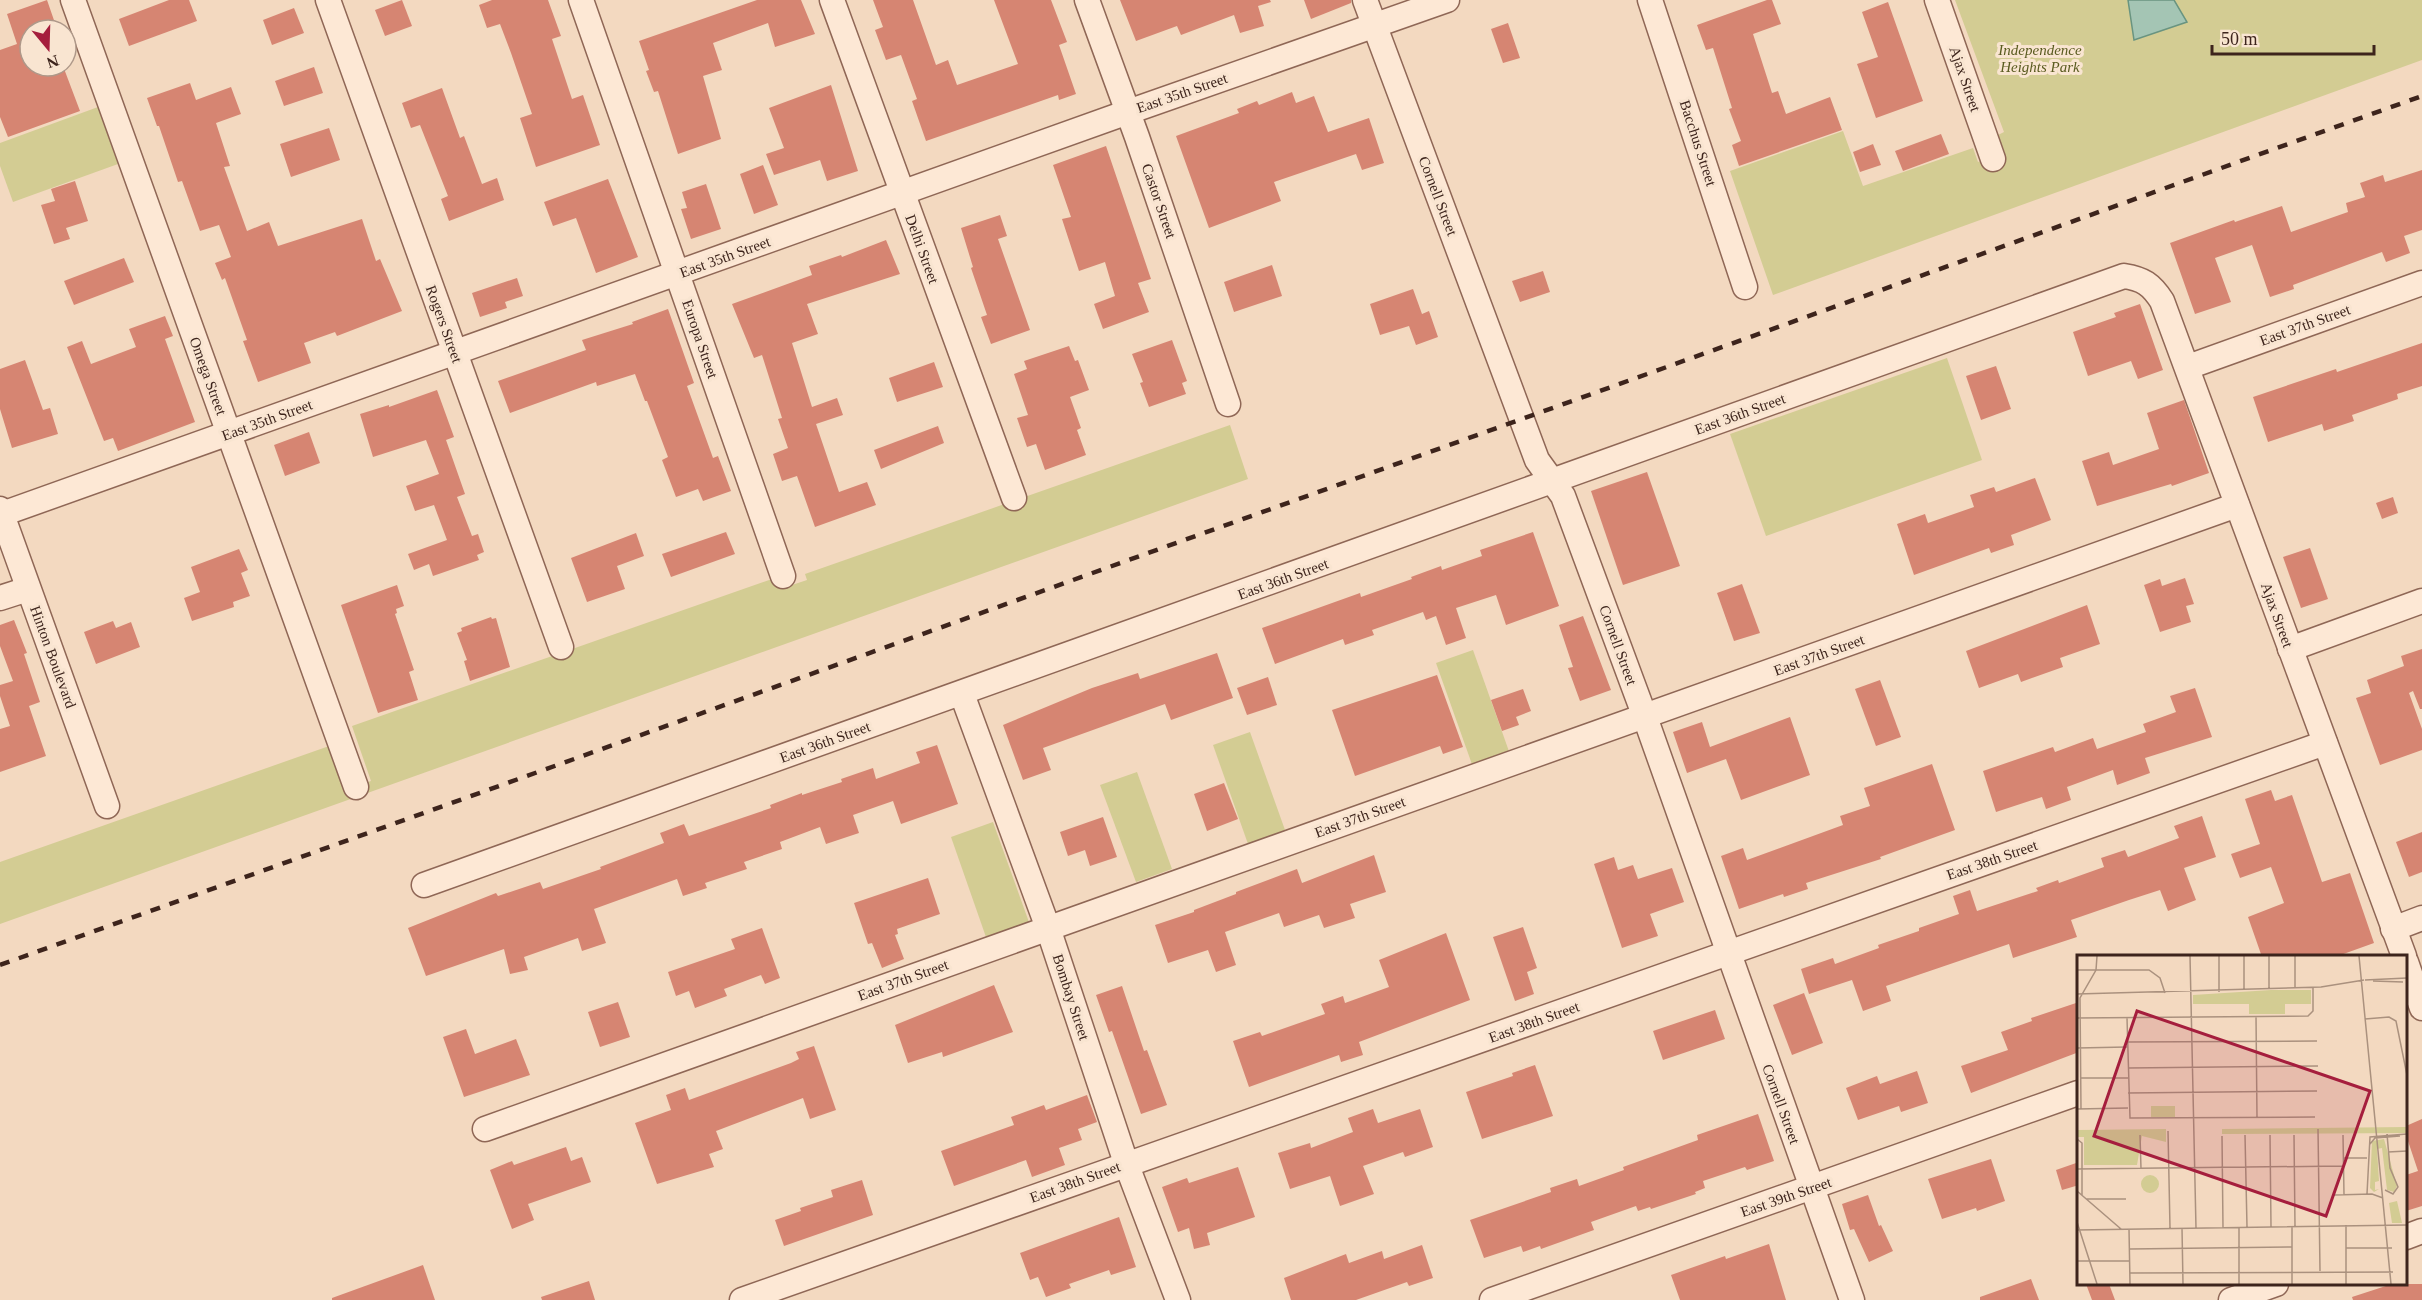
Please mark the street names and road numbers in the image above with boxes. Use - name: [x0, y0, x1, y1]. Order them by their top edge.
- street label: Ajax Street: [1946, 44, 1984, 114]
- street label: East 35th Street: [1134, 70, 1230, 116]
- street label: Bacchus Street: [1677, 98, 1720, 189]
- street label: Cornell Street: [1416, 154, 1461, 239]
- street label: Castor Street: [1139, 162, 1180, 241]
- street label: Delhi Street: [902, 212, 942, 286]
- street label: East 35th Street: [678, 233, 773, 281]
- street label: Rogers Street: [423, 283, 466, 366]
- street label: Europa Street: [679, 298, 721, 381]
- street label: East 37th Street: [2258, 301, 2353, 349]
- street label: Omega Street: [186, 335, 230, 418]
- street label: East 36th Street: [1693, 390, 1788, 438]
- street label: East 35th Street: [220, 396, 315, 444]
- street label: East 36th Street: [1236, 555, 1331, 603]
- street label: Ajax Street: [2258, 580, 2296, 650]
- street label: Cornell Street: [1596, 603, 1640, 688]
- street label: Hinton Boulevard: [27, 604, 79, 711]
- street label: East 37th Street: [1772, 631, 1867, 679]
- street label: East 36th Street: [778, 718, 873, 766]
- street label: East 37th Street: [1313, 793, 1408, 841]
- street label: East 38th Street: [1944, 837, 2040, 883]
- street label: Bombay Street: [1050, 952, 1093, 1043]
- street label: East 37th Street: [856, 956, 951, 1004]
- street label: East 38th Street: [1487, 998, 1582, 1046]
- street label: Cornell Street: [1759, 1062, 1803, 1147]
- street label: East 38th Street: [1028, 1158, 1123, 1206]
- street label: East 39th Street: [1738, 1174, 1834, 1220]

